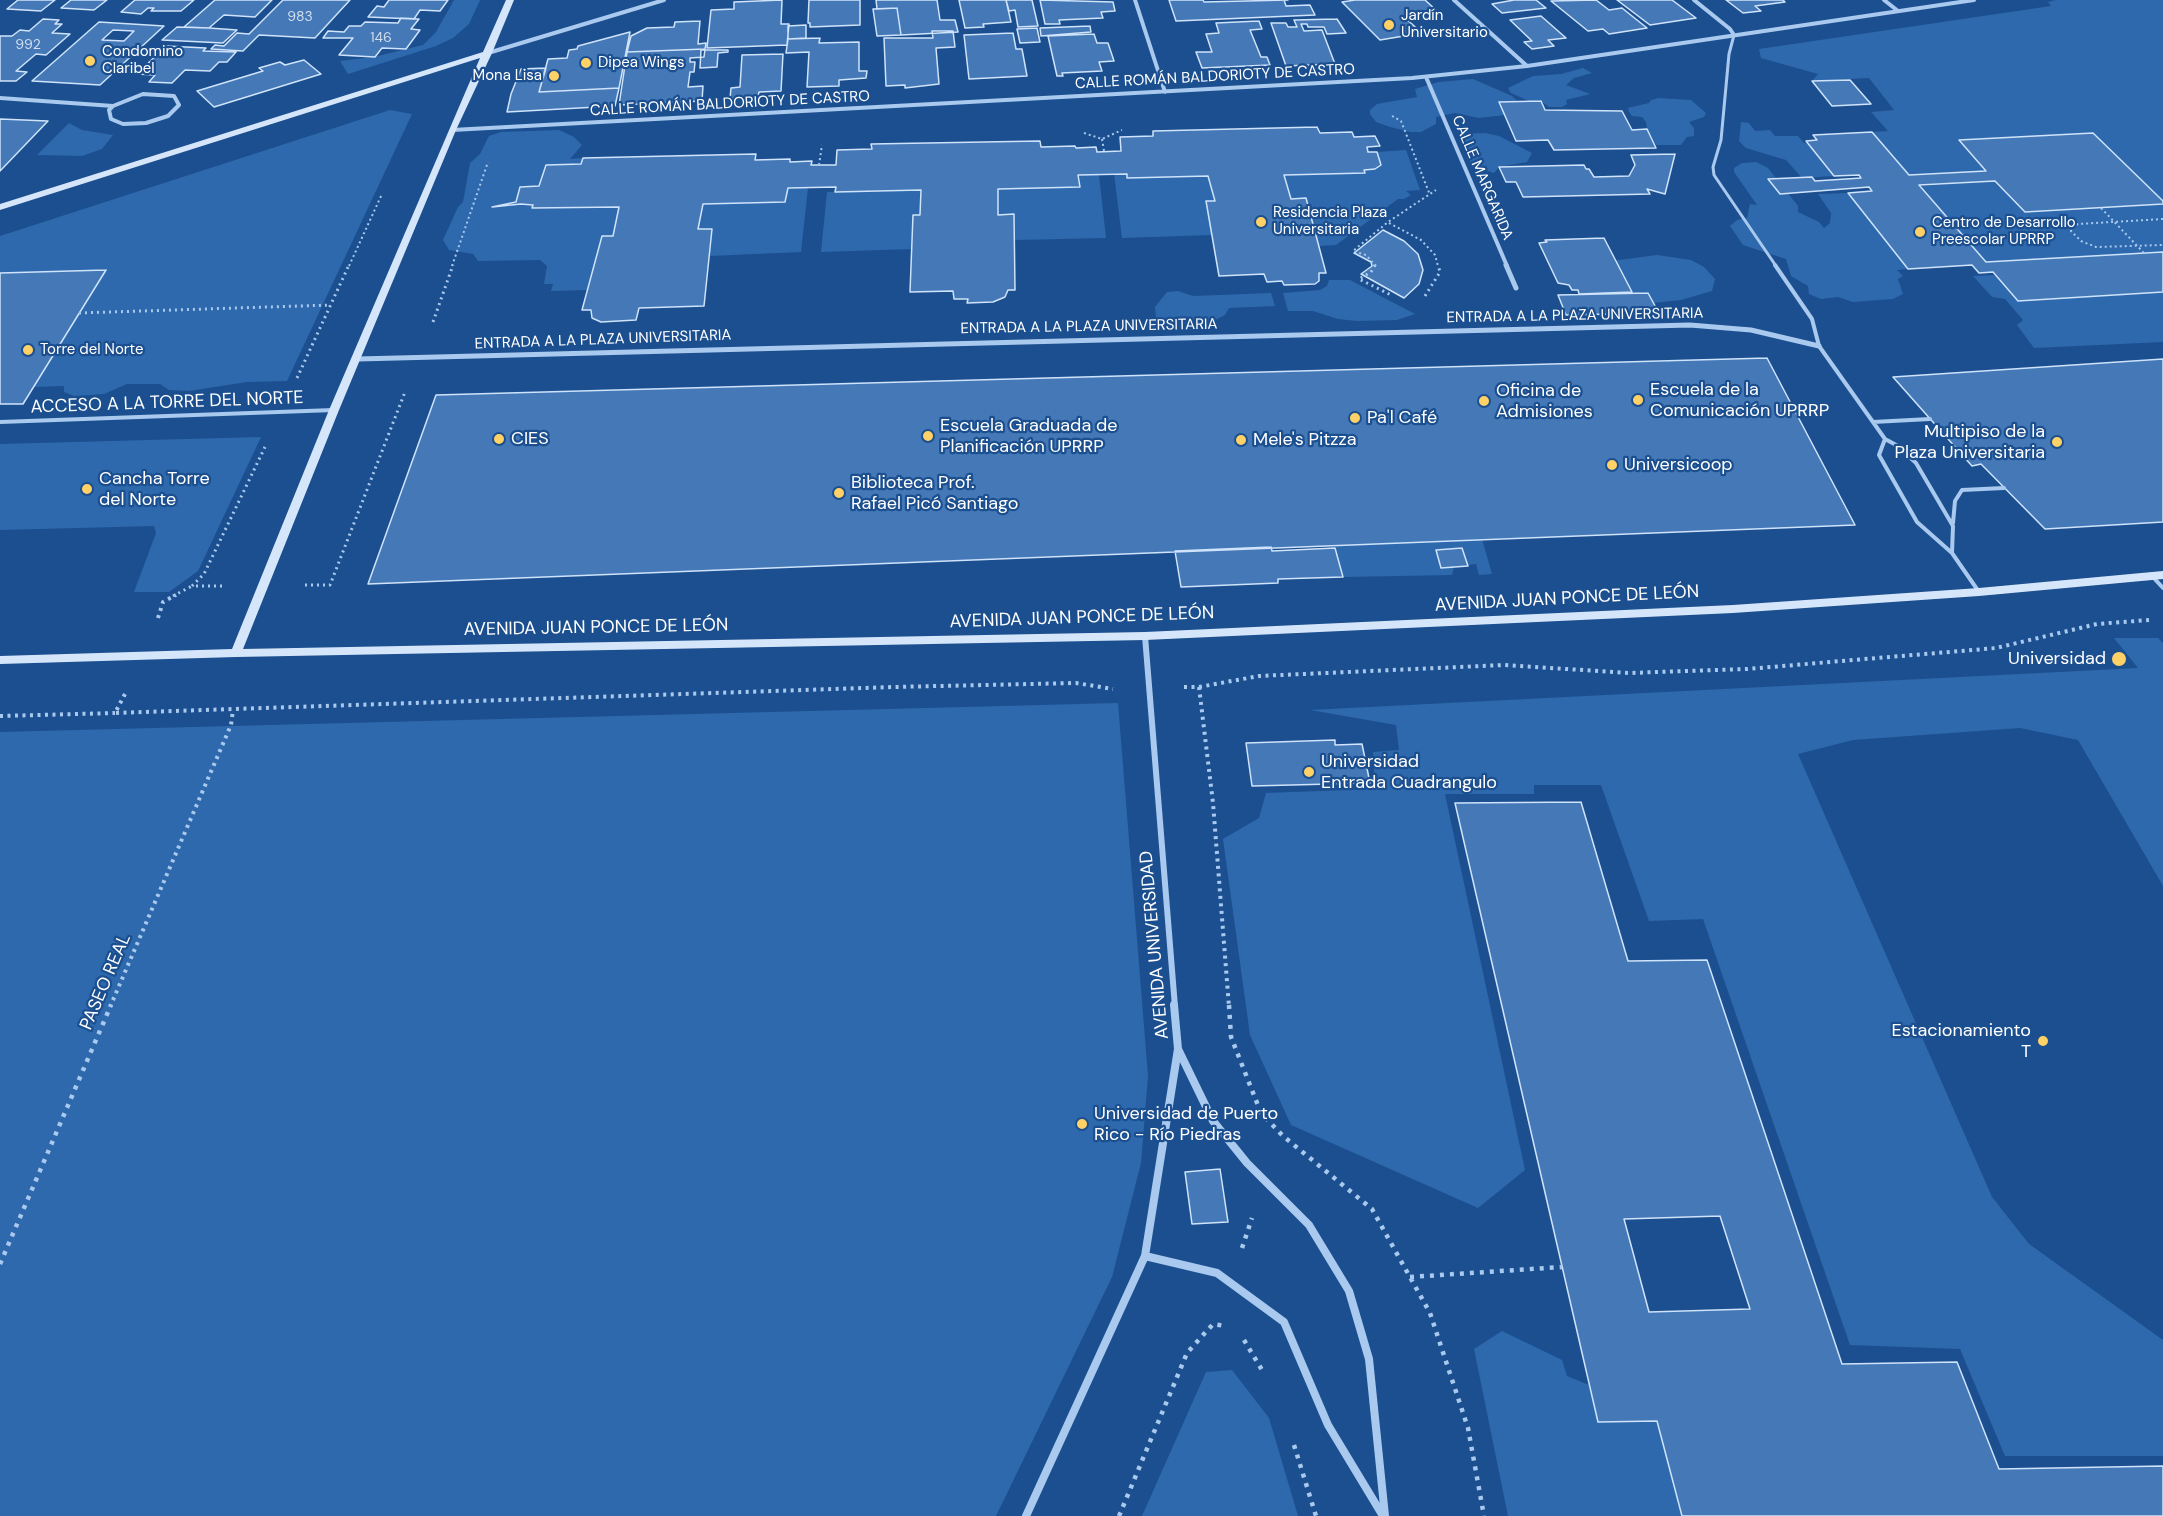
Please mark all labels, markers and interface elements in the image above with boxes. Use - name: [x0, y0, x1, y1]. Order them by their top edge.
- place label: Jardín Universitario: [1401, 7, 1488, 42]
- house number: 983: [287, 9, 313, 25]
- marker: Jardín Universitario: [1382, 18, 1396, 32]
- house number: 146: [370, 30, 392, 46]
- house number: 992: [15, 37, 41, 53]
- place label: Condomino Claribel: [102, 43, 183, 78]
- marker: Condomino Claribel: [83, 54, 97, 68]
- place label: Dipea Wings: [598, 54, 685, 72]
- marker: Dipea Wings: [579, 56, 593, 70]
- street label: CALLE ROMÁN BALDORIOTY DE CASTRO: [1075, 61, 1355, 93]
- place label: Mona Lisa: [473, 67, 542, 85]
- marker: Mona Lisa: [547, 69, 561, 83]
- street label: CALLE ROMÁN BALDORIOTY DE CASTRO: [590, 88, 870, 120]
- street label: CALLE MARGARIDA: [1448, 113, 1516, 243]
- place label: Residencia Plaza Universitaria: [1273, 204, 1387, 239]
- place label: Centro de Desarrollo Preescolar UPRRP: [1932, 214, 2076, 249]
- marker: Residencia Plaza Universitaria: [1254, 215, 1268, 229]
- marker: Centro de Desarrollo Preescolar UPRRP: [1913, 225, 1927, 239]
- street label: ENTRADA A LA PLAZA UNIVERSITARIA: [1446, 305, 1704, 327]
- street label: ENTRADA A LA PLAZA UNIVERSITARIA: [960, 316, 1218, 338]
- street label: ENTRADA A LA PLAZA UNIVERSITARIA: [474, 327, 732, 353]
- place label: Torre del Norte: [40, 341, 144, 359]
- marker: Torre del Norte: [21, 343, 35, 357]
- place label: Escuela de la Comunicación UPRRP: [1650, 379, 1829, 422]
- place label: Oficina de Admisiones: [1496, 380, 1593, 422]
- street label: ACCESO A LA TORRE DEL NORTE: [30, 387, 304, 419]
- marker: Escuela de la Comunicación UPRRP: [1631, 393, 1645, 407]
- marker: Oficina de Admisiones: [1477, 394, 1491, 408]
- place label: Pa'l Café: [1367, 407, 1437, 429]
- marker: Pa'l Café: [1348, 411, 1362, 425]
- place label: Escuela Graduada de Planificación UPRRP: [940, 415, 1117, 458]
- place label: Multipiso de la Plaza Universitaria: [1895, 421, 2045, 464]
- place label: CIES: [511, 428, 549, 450]
- marker: Escuela Graduada de Planificación UPRRP: [921, 429, 935, 443]
- place label: Mele's Pitzza: [1253, 429, 1357, 451]
- marker: CIES: [492, 432, 506, 446]
- marker: Mele's Pitzza: [1234, 433, 1248, 447]
- marker: Multipiso de la Plaza Universitaria: [2050, 435, 2064, 449]
- place label: Universicoop: [1624, 454, 1733, 476]
- marker: Universicoop: [1605, 458, 1619, 472]
- place label: Cancha Torre del Norte: [99, 468, 210, 510]
- place label: Biblioteca Prof. Rafael Picó Santiago: [851, 472, 1018, 514]
- marker: Cancha Torre del Norte: [80, 482, 94, 496]
- marker: Biblioteca Prof. Rafael Picó Santiago: [832, 486, 846, 500]
- street label: AVENIDA JUAN PONCE DE LEÓN: [1434, 581, 1700, 617]
- street label: AVENIDA JUAN PONCE DE LEÓN: [949, 603, 1215, 633]
- street label: AVENIDA JUAN PONCE DE LEÓN: [463, 615, 729, 641]
- place label: Universidad: [2008, 648, 2106, 670]
- marker: Universidad: [2110, 650, 2128, 668]
- place label: Universidad Entrada Cuadrangulo: [1321, 751, 1497, 794]
- marker: Universidad Entrada Cuadrangulo: [1302, 765, 1316, 779]
- street label: AVENIDA UNIVERSIDAD: [1136, 850, 1174, 1040]
- street label: PASEO REAL: [76, 931, 136, 1033]
- place label: Estacionamiento T: [1892, 1020, 2031, 1062]
- marker: Estacionamiento T: [2036, 1034, 2050, 1048]
- place label: Universidad de Puerto Rico - Río Piedras: [1094, 1103, 1278, 1146]
- marker: Universidad de Puerto Rico - Río Piedras: [1075, 1117, 1089, 1131]

